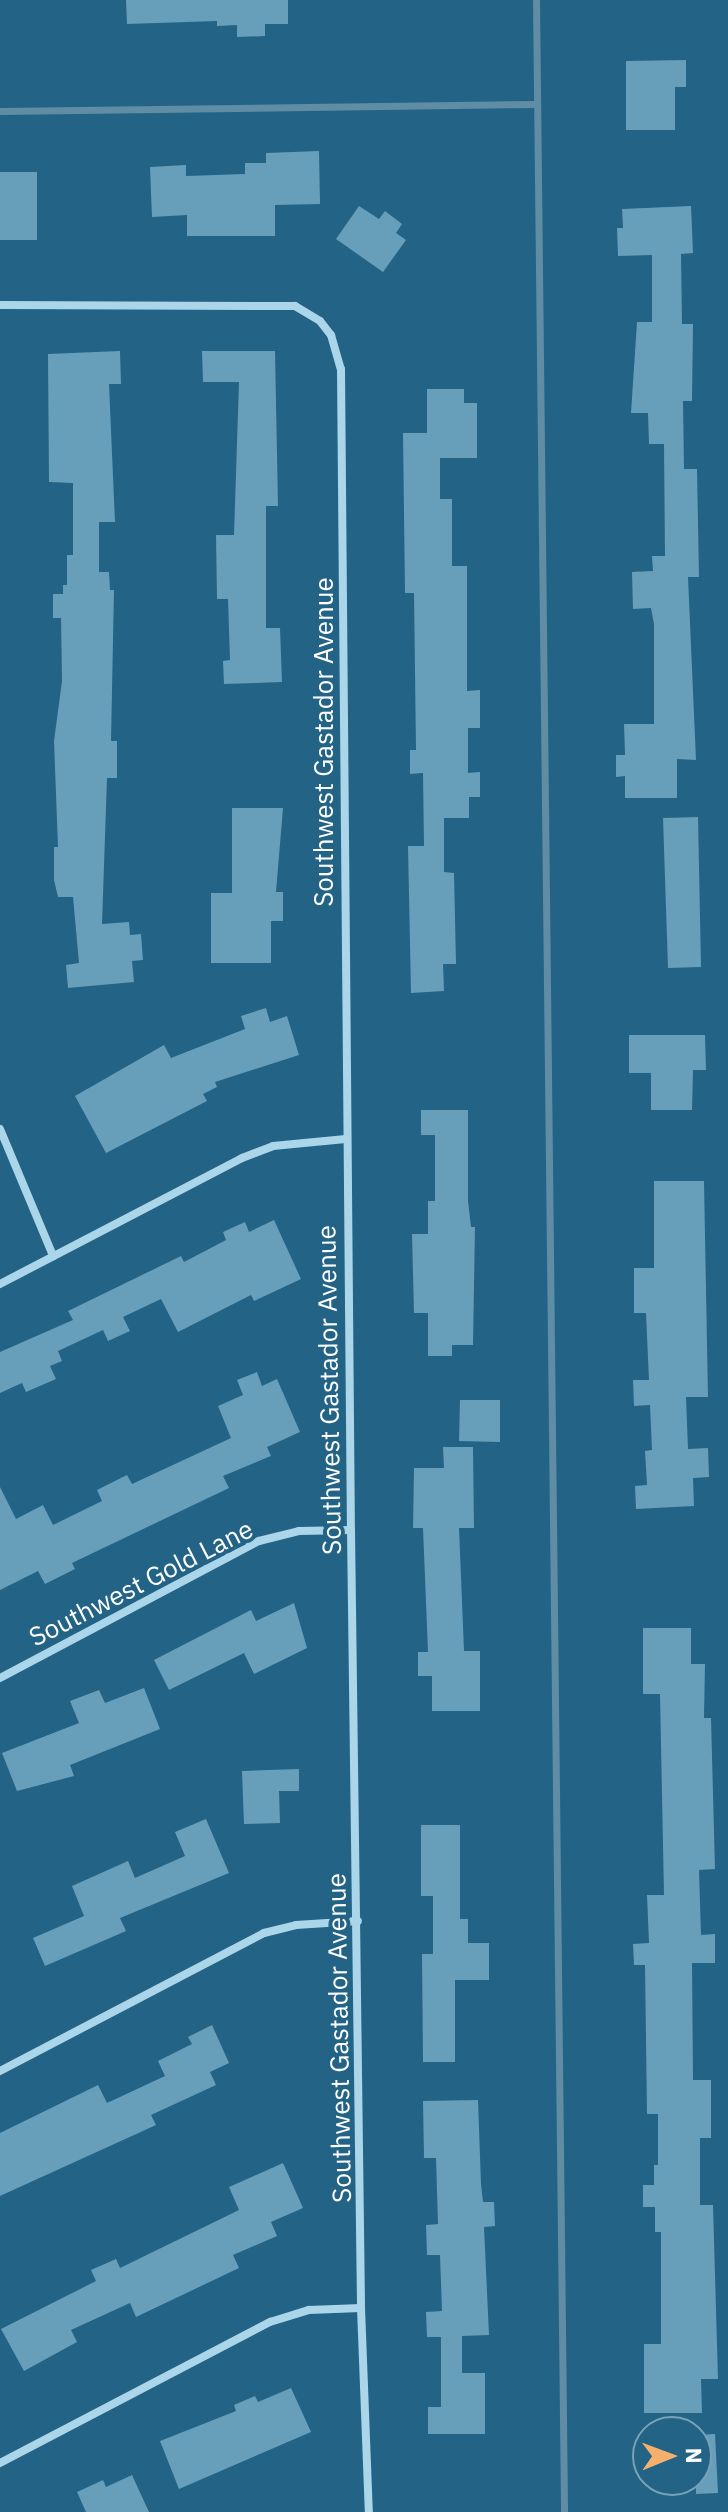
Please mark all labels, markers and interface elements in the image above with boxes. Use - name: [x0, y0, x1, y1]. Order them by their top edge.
- street label: Southwest Gastador Avenue: [308, 577, 340, 907]
- street label: Southwest Gastador Avenue: [311, 1225, 347, 1555]
- street label: Southwest Gold Lane: [24, 1513, 258, 1653]
- street label: Southwest Gastador Avenue: [321, 1873, 357, 2203]
- north arrow: [632, 2416, 712, 2496]
- text: N: [680, 2447, 709, 2464]

